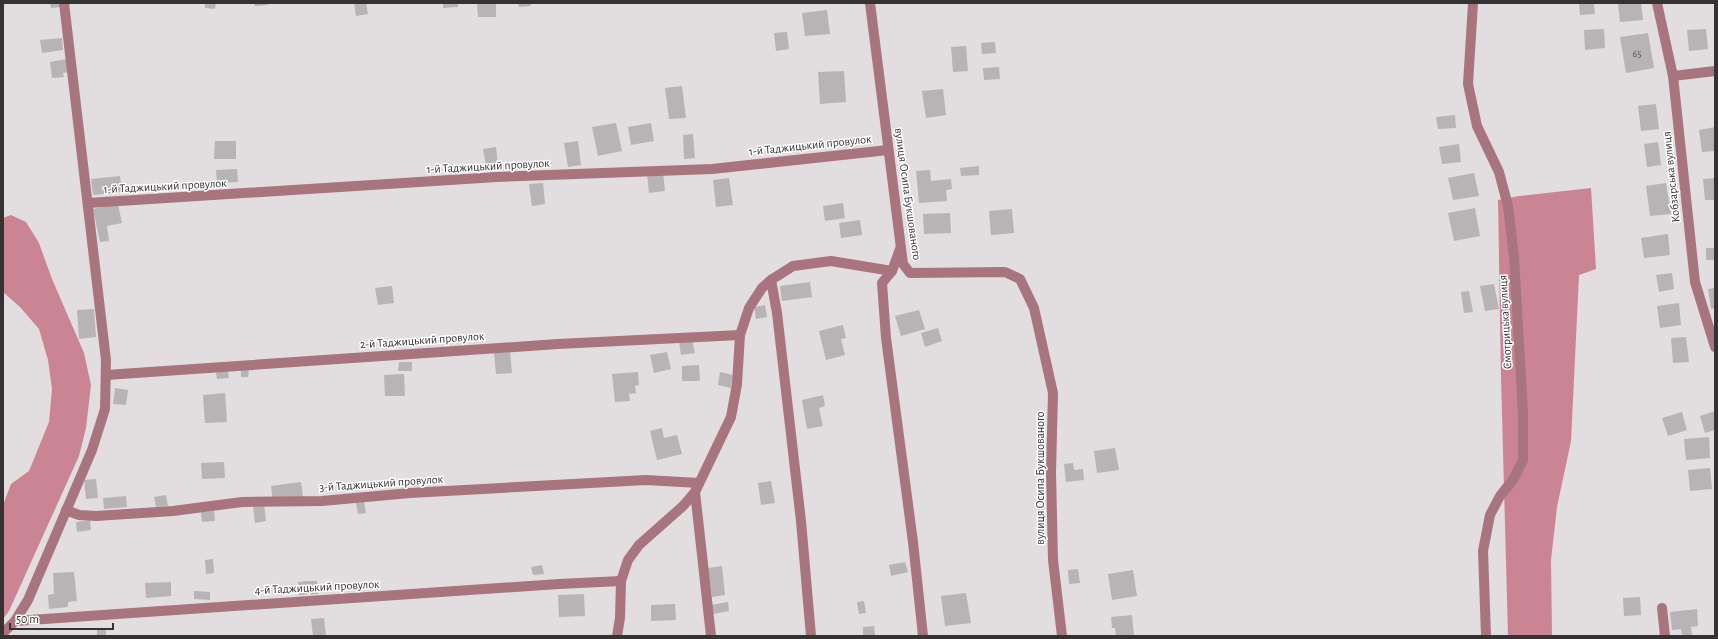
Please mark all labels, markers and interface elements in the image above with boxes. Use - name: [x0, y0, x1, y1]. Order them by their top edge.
- house number: 65: [1633, 49, 1641, 59]
- street label: вулиця Осипа Букшованого: [892, 127, 923, 261]
- street label: Кобзарська вулиця: [1660, 131, 1683, 223]
- street label: 1-й Таджицький провулок: [748, 133, 873, 158]
- street label: 1-й Таджицький провулок: [426, 157, 550, 176]
- street label: 1-й Таджицький провулок: [103, 177, 227, 196]
- street label: Смотрицька вулиця: [1497, 275, 1514, 369]
- street label: 2-й Таджицький провулок: [359, 330, 485, 351]
- street label: вулиця Осипа Букшованого: [1034, 411, 1047, 545]
- street label: 3-й Таджицький провулок: [319, 473, 444, 494]
- street label: 4-й Таджицький провулок: [254, 578, 380, 597]
- scale bar: [10, 605, 113, 631]
- text: 50 m: [16, 613, 39, 625]

